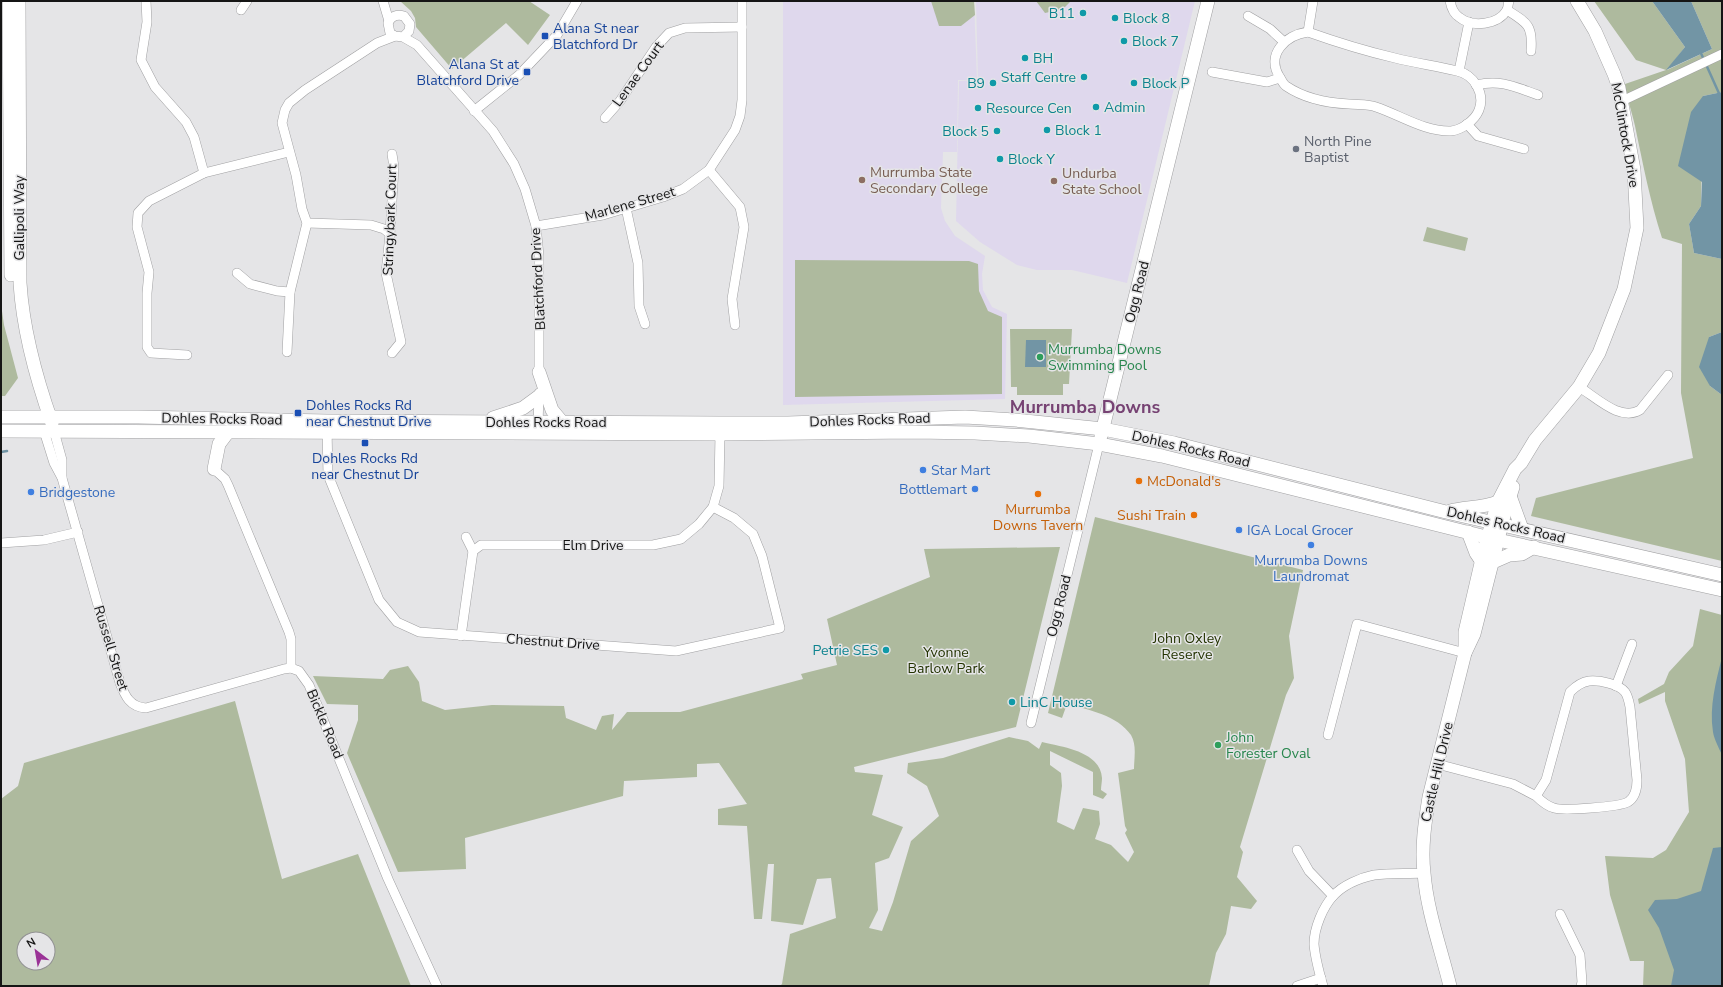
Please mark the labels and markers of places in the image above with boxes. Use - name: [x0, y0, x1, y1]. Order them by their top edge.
- place label: B11: [1049, 4, 1075, 23]
- marker: B11: [1078, 8, 1088, 18]
- place label: Block 8: [1123, 9, 1170, 28]
- marker: Block 8: [1110, 13, 1120, 23]
- place label: Alana St near Blatchford Dr: [553, 19, 639, 54]
- marker: Alana St near Blatchford Dr: [540, 31, 550, 41]
- place label: Block 7: [1132, 32, 1179, 51]
- marker: Block 7: [1119, 36, 1129, 46]
- place label: BH: [1033, 49, 1053, 68]
- marker: BH: [1020, 53, 1030, 63]
- place label: Alana St at Blatchford Drive: [417, 55, 519, 90]
- marker: Alana St at Blatchford Drive: [522, 67, 532, 77]
- place label: Staff Centre: [1001, 68, 1076, 87]
- marker: Staff Centre: [1079, 72, 1089, 82]
- place label: B9: [967, 74, 985, 93]
- place label: Block P: [1142, 74, 1189, 93]
- marker: B9: [988, 78, 998, 88]
- marker: Block P: [1129, 78, 1139, 88]
- place label: Admin: [1104, 98, 1145, 117]
- place label: Resource Cen: [986, 99, 1072, 118]
- marker: Admin: [1091, 102, 1101, 112]
- marker: Resource Cen: [973, 103, 983, 113]
- place label: Block 1: [1055, 121, 1102, 140]
- place label: Block 5: [942, 122, 989, 141]
- marker: Block 1: [1042, 125, 1052, 135]
- marker: Block 5: [992, 126, 1002, 136]
- place label: North Pine Baptist: [1304, 132, 1372, 167]
- marker: North Pine Baptist: [1291, 144, 1301, 154]
- place label: Block Y: [1008, 150, 1055, 169]
- marker: Block Y: [995, 154, 1005, 164]
- place label: Murrumba State Secondary College: [870, 163, 988, 198]
- place label: Undurba State School: [1062, 164, 1142, 199]
- marker: Murrumba State Secondary College: [857, 175, 867, 185]
- marker: Undurba State School: [1049, 176, 1059, 186]
- place label: Murrumba Downs Swimming Pool: [1048, 340, 1162, 375]
- marker: Murrumba Downs Swimming Pool: [1035, 352, 1045, 362]
- place label: Dohles Rocks Rd near Chestnut Drive: [306, 396, 431, 431]
- marker: Dohles Rocks Rd near Chestnut Drive: [293, 408, 303, 418]
- marker: Dohles Rocks Rd near Chestnut Dr: [360, 438, 370, 448]
- place label: Dohles Rocks Rd near Chestnut Dr: [311, 449, 419, 484]
- place label: Star Mart: [931, 461, 990, 480]
- marker: Star Mart: [918, 465, 928, 475]
- place label: McDonald's: [1147, 472, 1221, 491]
- marker: McDonald's: [1134, 476, 1144, 486]
- place label: Bottlemart: [899, 480, 967, 499]
- place label: Bridgestone: [39, 483, 115, 502]
- marker: Bottlemart: [970, 484, 980, 494]
- marker: Bridgestone: [26, 487, 36, 497]
- marker: Murrumba Downs Tavern: [1033, 489, 1043, 499]
- place label: Murrumba Downs Tavern: [993, 500, 1083, 535]
- place label: Sushi Train: [1117, 506, 1186, 525]
- marker: Sushi Train: [1189, 510, 1199, 520]
- place label: IGA Local Grocer: [1247, 521, 1353, 540]
- marker: IGA Local Grocer: [1234, 525, 1244, 535]
- marker: Murrumba Downs Laundromat: [1306, 540, 1316, 550]
- place label: Murrumba Downs Laundromat: [1254, 551, 1368, 586]
- place label: Petrie SES: [813, 641, 878, 660]
- marker: Petrie SES: [881, 645, 891, 655]
- place label: LinC House: [1020, 693, 1092, 712]
- marker: LinC House: [1007, 697, 1017, 707]
- place label: John Forester Oval: [1225, 728, 1311, 763]
- marker: John Forester Oval: [1213, 740, 1223, 750]

